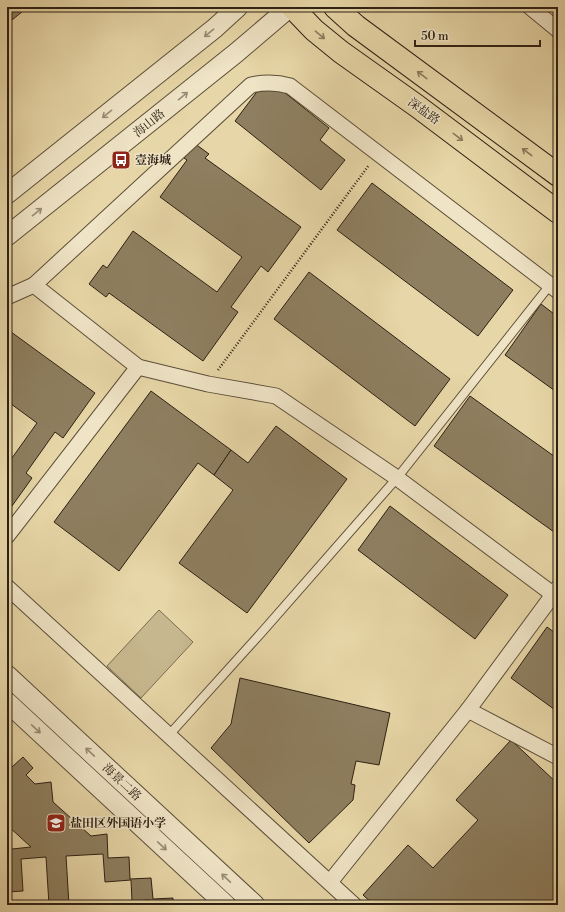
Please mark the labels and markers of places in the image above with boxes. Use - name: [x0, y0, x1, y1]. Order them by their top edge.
- bus stop icon: 壹海城: [110, 149, 132, 171]
- place label: 壹海城: [135, 153, 171, 168]
- school or university icon: 盐田区外国语小学: [45, 812, 67, 834]
- place label: 盐田区外国语小学: [70, 816, 166, 831]

